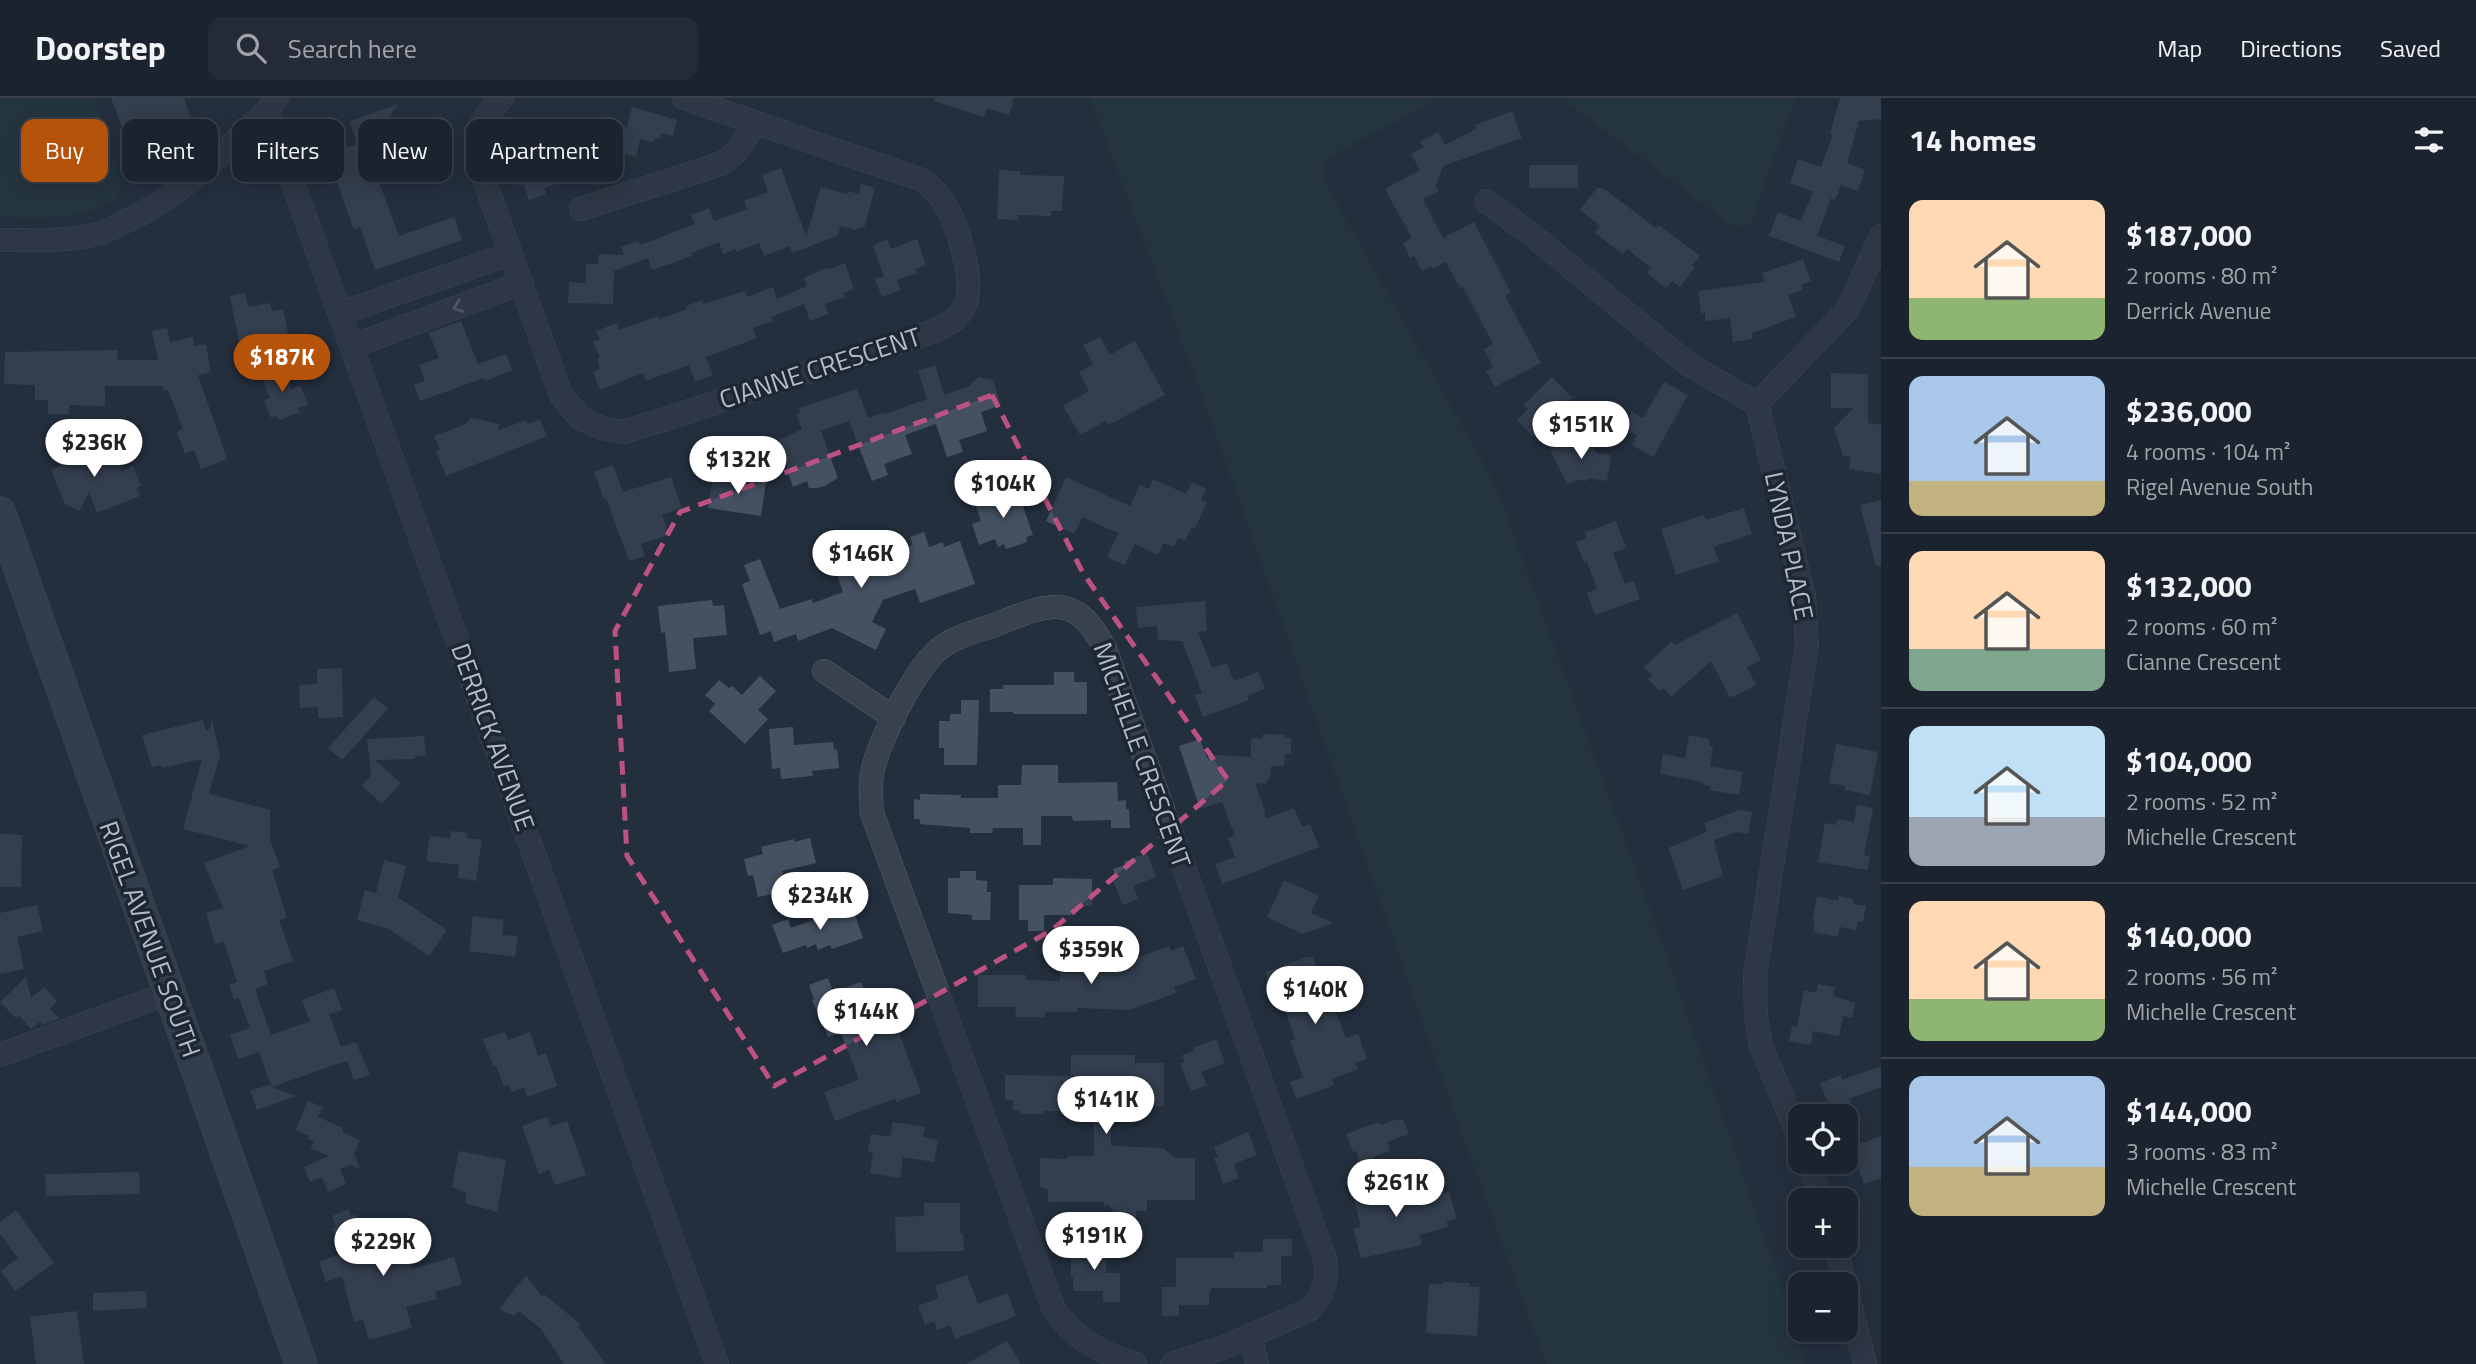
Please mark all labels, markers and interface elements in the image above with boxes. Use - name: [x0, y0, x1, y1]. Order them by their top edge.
- search box: [208, 17, 698, 80]
- text: Doorstep: [35, 23, 166, 73]
- icon: search: [232, 29, 270, 67]
- text: Search here: [288, 29, 417, 68]
- text: Map: [2157, 30, 2202, 66]
- text: Directions: [2240, 30, 2342, 66]
- text: Saved: [2380, 30, 2441, 66]
- text: 14 homes: [1909, 117, 2036, 163]
- chip: Buy: [21, 119, 108, 182]
- chip: Rent: [122, 119, 218, 182]
- chip: Filters: [232, 119, 344, 182]
- chip: New: [358, 119, 452, 182]
- chip: Apartment: [466, 119, 623, 182]
- icon: filters: [2410, 121, 2448, 159]
- text: $187,000: [2126, 212, 2252, 258]
- icon: home: [1965, 228, 2049, 312]
- text: 2 rooms · 80 m²: [2126, 258, 2277, 293]
- text: Derrick Avenue: [2126, 293, 2271, 328]
- one-way arrow: [453, 298, 465, 312]
- street label: CIANNE CRESCENT: [714, 316, 926, 418]
- pin: $187K: [233, 334, 331, 394]
- text: $187K: [249, 339, 315, 374]
- text: $236,000: [2126, 388, 2252, 434]
- pin: $151K: [1532, 402, 1630, 461]
- icon: home: [1965, 404, 2049, 488]
- text: $151K: [1548, 406, 1614, 441]
- pin: $236K: [45, 420, 143, 479]
- text: $236K: [61, 424, 127, 459]
- text: 4 rooms · 104 m²: [2126, 434, 2290, 469]
- pin: $132K: [689, 436, 787, 496]
- text: $132K: [705, 441, 771, 476]
- pin: $104K: [954, 460, 1052, 520]
- text: $104K: [970, 465, 1036, 500]
- street label: LYNDA PLACE: [1755, 468, 1824, 624]
- text: Rigel Avenue South: [2126, 469, 2313, 504]
- pin: $146K: [812, 531, 910, 590]
- text: $146K: [828, 535, 894, 570]
- text: $132,000: [2126, 563, 2252, 609]
- icon: home: [1965, 579, 2049, 663]
- text: 2 rooms · 60 m²: [2126, 609, 2277, 644]
- street label: DERRICK AVENUE: [441, 637, 546, 836]
- street label: MICHELLE CRESCENT: [1084, 637, 1202, 873]
- text: Cianne Crescent: [2126, 644, 2281, 679]
- text: $104,000: [2126, 738, 2252, 784]
- icon: home: [1965, 754, 2049, 838]
- text: 2 rooms · 52 m²: [2126, 784, 2277, 819]
- street label: RIGEL AVENUE SOUTH: [90, 815, 211, 1062]
- text: Michelle Crescent: [2126, 819, 2296, 854]
- pin: $234K: [771, 872, 869, 932]
- text: $234K: [787, 877, 853, 912]
- text: $140,000: [2126, 913, 2252, 959]
- pin: $359K: [1042, 926, 1140, 986]
- icon: home: [1965, 929, 2049, 1013]
- text: $359K: [1058, 931, 1124, 966]
- text: 2 rooms · 56 m²: [2126, 959, 2277, 994]
- pin: $140K: [1266, 967, 1364, 1026]
- text: $140K: [1282, 971, 1348, 1006]
- pin: $144K: [817, 988, 915, 1048]
- text: $144K: [833, 993, 899, 1028]
- text: Michelle Crescent: [2126, 994, 2296, 1029]
- pin: $141K: [1057, 1076, 1155, 1136]
- text: $141K: [1073, 1081, 1139, 1116]
- text: $144,000: [2126, 1088, 2252, 1134]
- map controls: [1788, 1104, 1858, 1342]
- button: locate: [1788, 1104, 1858, 1174]
- icon: home: [1965, 1104, 2049, 1188]
- text: 3 rooms · 83 m²: [2126, 1134, 2277, 1169]
- pin: $261K: [1347, 1160, 1445, 1219]
- text: $261K: [1363, 1164, 1429, 1199]
- text: Michelle Crescent: [2126, 1169, 2296, 1204]
- button: +: [1788, 1188, 1858, 1258]
- pin: $191K: [1045, 1212, 1143, 1272]
- text: $191K: [1061, 1217, 1127, 1252]
- pin: $229K: [334, 1218, 432, 1278]
- text: $229K: [350, 1223, 416, 1258]
- button: −: [1788, 1272, 1858, 1342]

